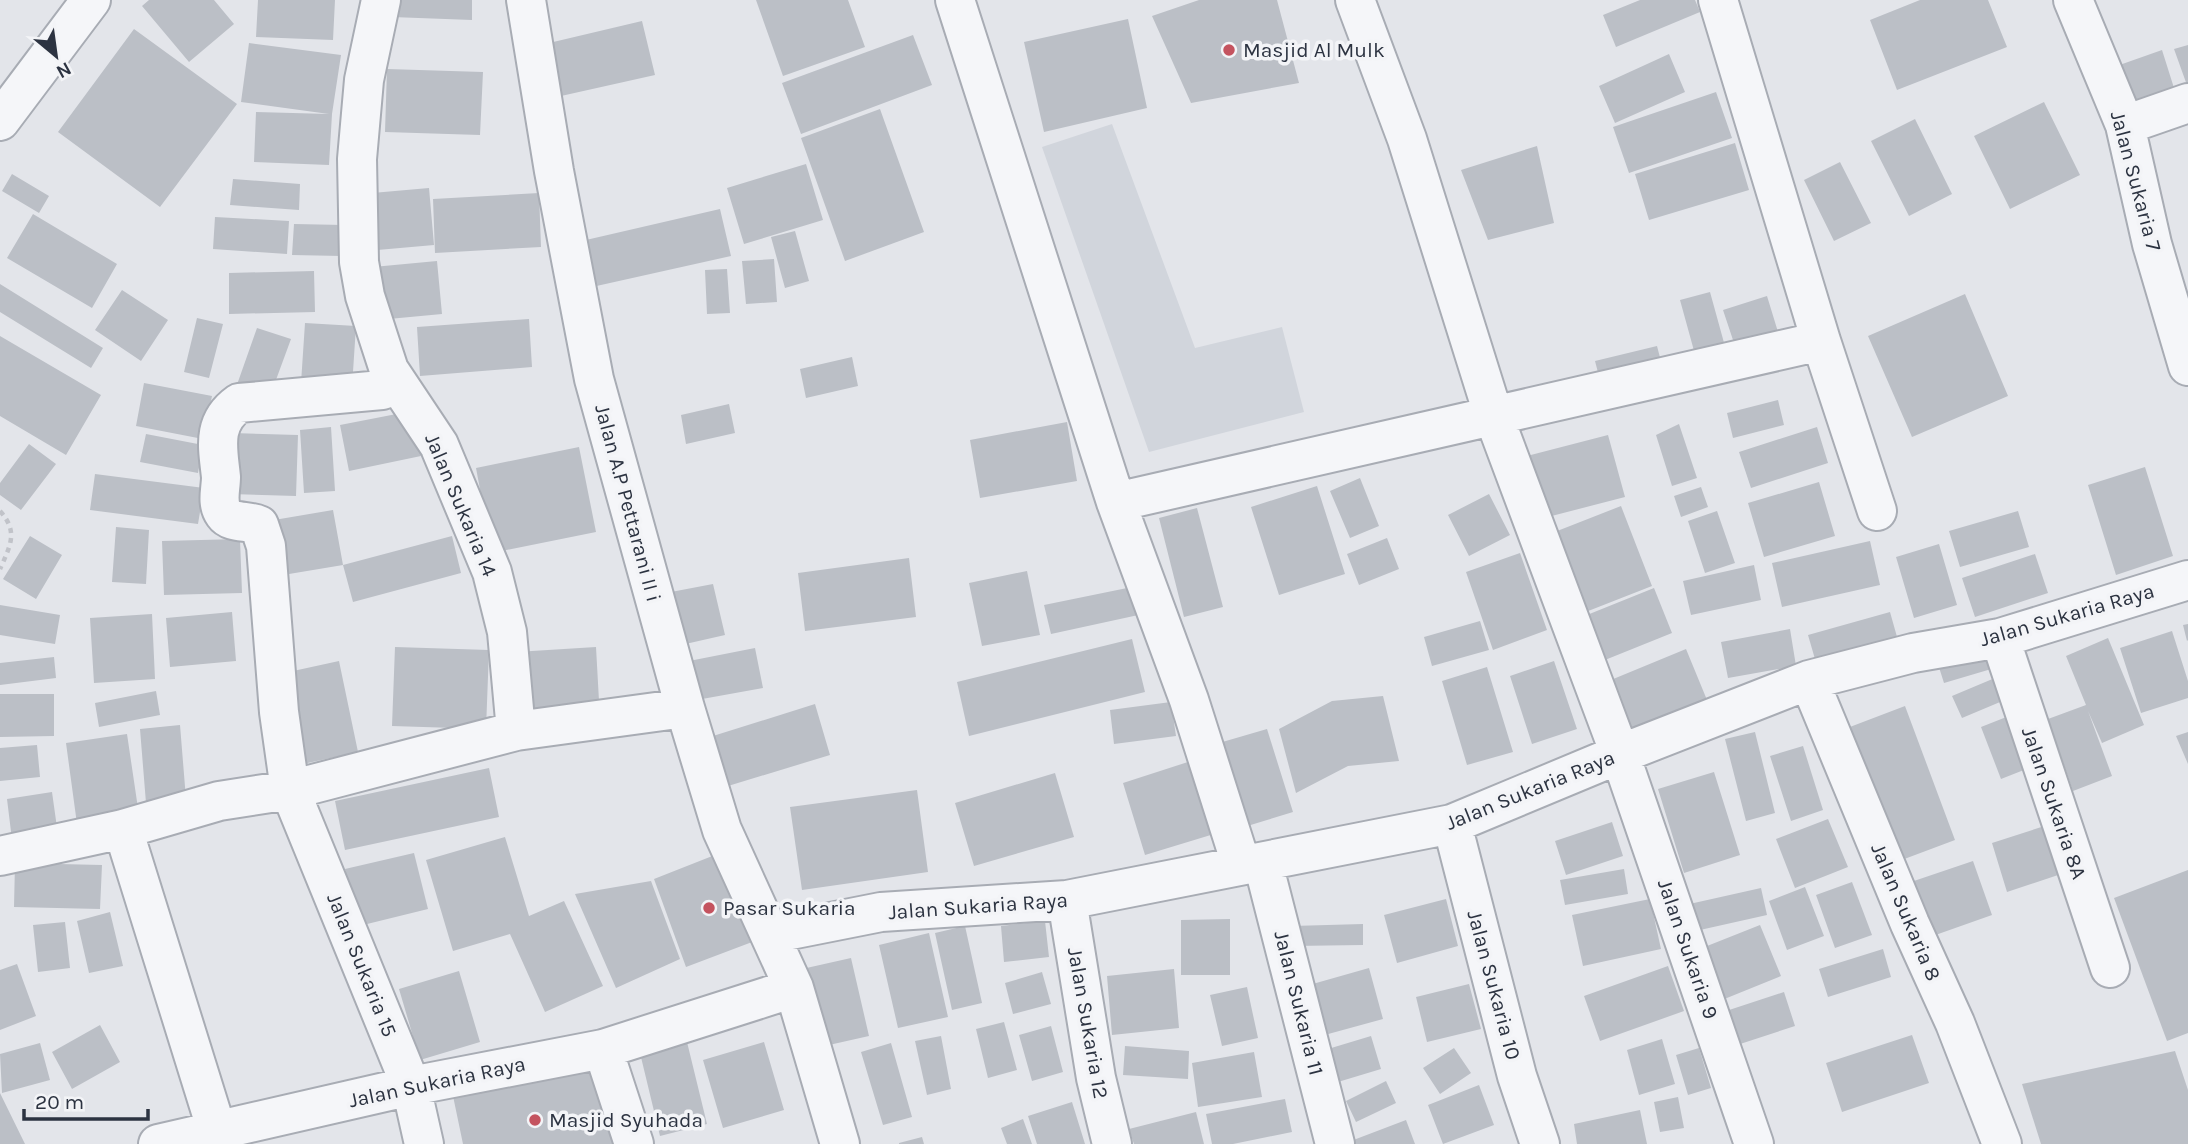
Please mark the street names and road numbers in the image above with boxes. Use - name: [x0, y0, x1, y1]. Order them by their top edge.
- street label: Jalan Sukaria 7: [2106, 108, 2166, 254]
- street label: Jalan A.P Pettarani II i: [590, 402, 666, 604]
- street label: Jalan Sukaria 14: [420, 430, 502, 580]
- street label: Jalan Sukaria Raya: [1977, 579, 2157, 651]
- street label: Jalan Sukaria 8A: [2017, 724, 2091, 882]
- street label: Jalan Sukaria Raya: [1442, 745, 1618, 835]
- street label: Jalan Sukaria 8: [1866, 840, 1946, 984]
- street label: Jalan Sukaria 9: [1653, 876, 1723, 1022]
- street label: Jalan Sukaria Raya: [887, 888, 1069, 924]
- street label: Jalan Sukaria 15: [322, 890, 402, 1040]
- street label: Jalan Sukaria 10: [1463, 908, 1525, 1062]
- street label: Jalan Sukaria 11: [1269, 928, 1329, 1078]
- street label: Jalan Sukaria 12: [1063, 945, 1113, 1101]
- street label: Jalan Sukaria Raya: [346, 1052, 528, 1112]

